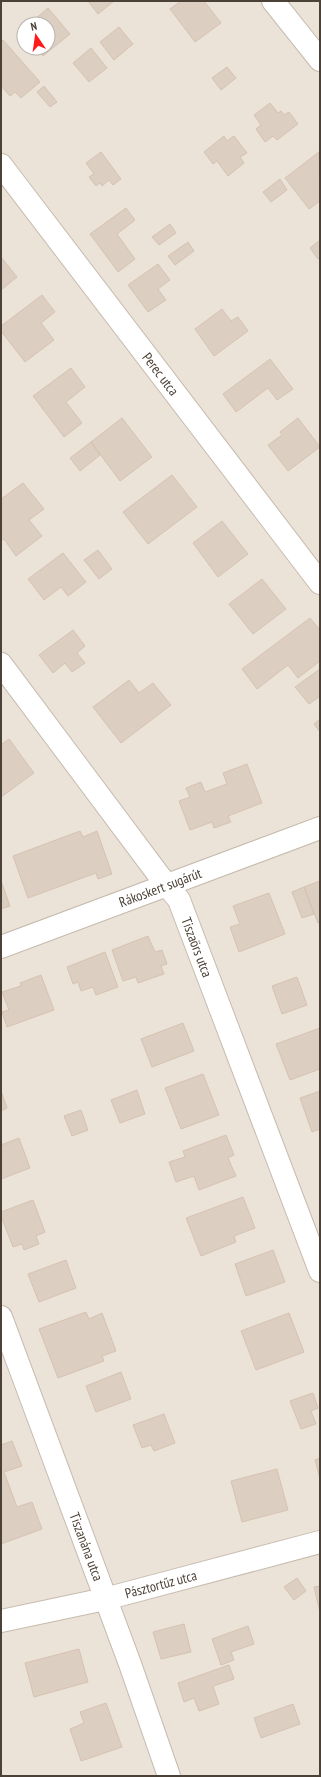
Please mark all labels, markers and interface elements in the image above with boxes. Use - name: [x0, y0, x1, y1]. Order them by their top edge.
- north arrow: [16, 16, 56, 56]
- text: N: [29, 19, 38, 34]
- street label: Perec utca: [138, 349, 183, 399]
- street label: Rákoskert sugárút: [116, 864, 204, 911]
- street label: Tiszaörs utca: [177, 915, 216, 980]
- street label: Tiszanána utca: [65, 1510, 107, 1583]
- street label: Pásztortűz utca: [123, 1566, 199, 1602]

